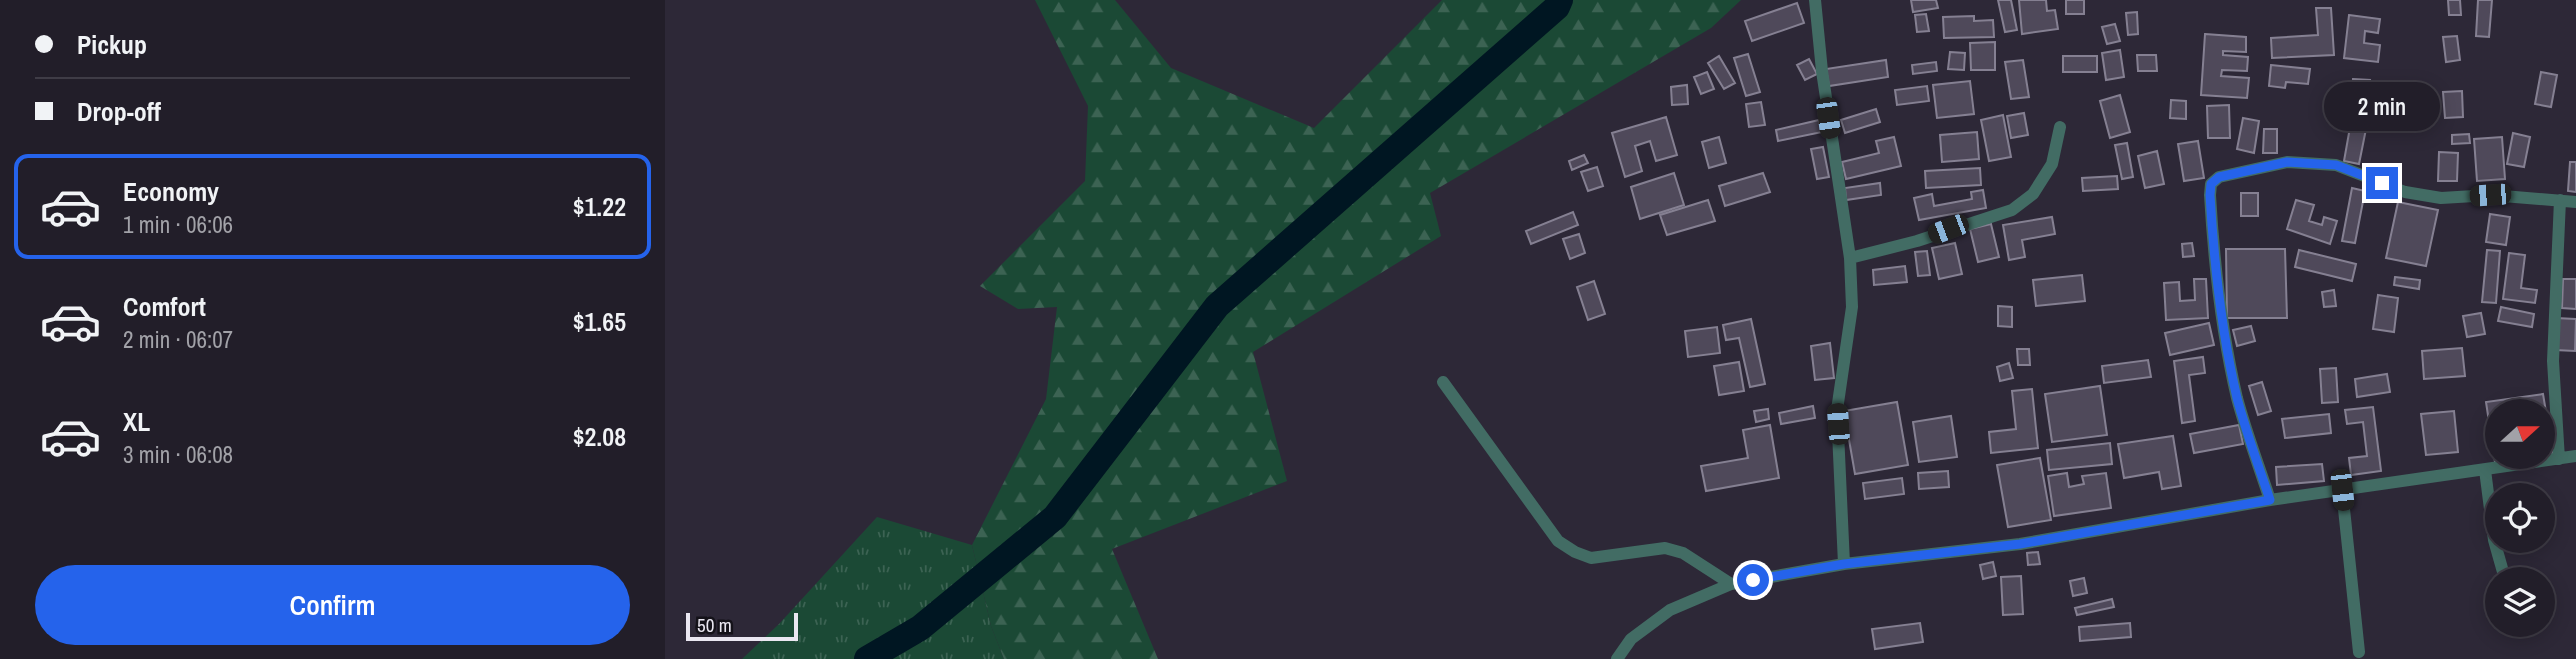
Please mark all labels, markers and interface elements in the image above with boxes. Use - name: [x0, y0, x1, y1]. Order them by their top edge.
- text: Pickup: [77, 27, 147, 62]
- callout: 2 min: [2324, 82, 2440, 130]
- text: 2 min: [2358, 91, 2406, 122]
- text: Drop-off: [77, 94, 161, 129]
- car: [1815, 96, 1842, 140]
- route end: [2366, 167, 2398, 199]
- text: Economy: [123, 174, 219, 209]
- icon: car: [39, 175, 102, 238]
- car: [2469, 183, 2512, 207]
- text: $1.22: [573, 189, 626, 224]
- text: 1 min · 06:06: [123, 209, 233, 240]
- car: [1925, 212, 1972, 246]
- text: Comfort: [123, 289, 206, 324]
- icon: car: [39, 290, 102, 353]
- text: $1.65: [573, 304, 626, 339]
- text: 2 min · 06:07: [123, 324, 233, 355]
- north arrow: [2485, 399, 2555, 469]
- map controls: [2485, 399, 2555, 637]
- car: [1827, 402, 1850, 446]
- text: XL: [123, 404, 150, 439]
- icon: car: [39, 405, 102, 468]
- text: $2.08: [573, 419, 626, 454]
- text: 3 min · 06:08: [123, 439, 233, 470]
- car: [2330, 468, 2355, 512]
- button: locate: [2485, 483, 2555, 553]
- route start: [1737, 564, 1769, 596]
- button: Confirm: [35, 565, 630, 645]
- button: layers: [2485, 567, 2555, 637]
- scale bar: [686, 610, 798, 642]
- text: 50 m: [697, 612, 732, 638]

